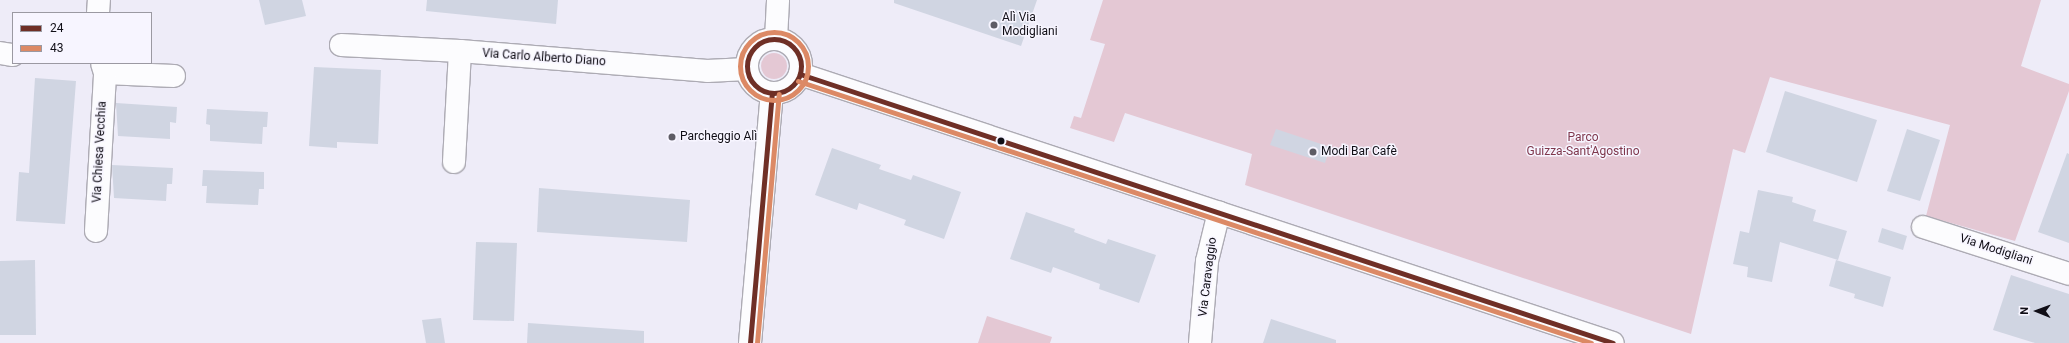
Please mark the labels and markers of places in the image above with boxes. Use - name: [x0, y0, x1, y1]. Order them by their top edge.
- place label: Alì Via Modigliani: [1002, 11, 1058, 39]
- marker: Alì Via Modigliani: [989, 20, 999, 30]
- place label: Parcheggio Alì: [680, 130, 757, 144]
- marker: Parcheggio Alì: [667, 132, 677, 142]
- unlabelled marker: [996, 136, 1006, 146]
- place label: Modi Bar Cafè: [1321, 145, 1397, 159]
- marker: Modi Bar Cafè: [1308, 147, 1318, 157]

